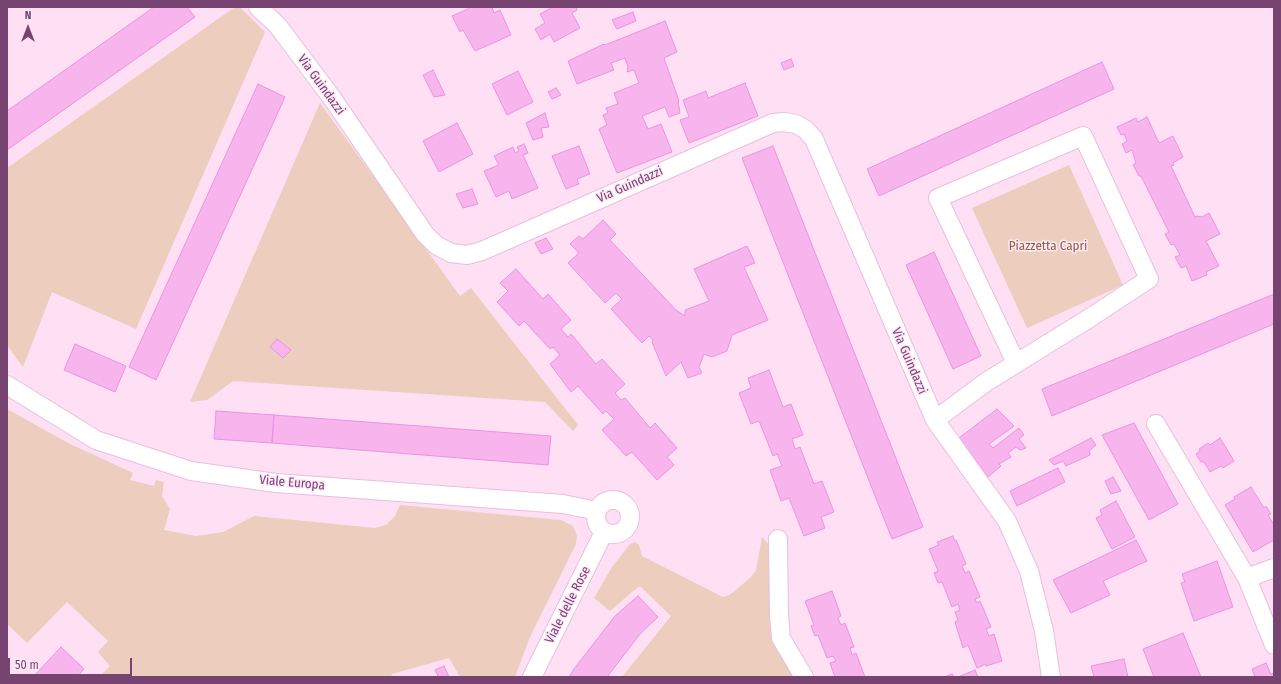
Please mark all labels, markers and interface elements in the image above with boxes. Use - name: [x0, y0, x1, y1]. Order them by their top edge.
- north arrow: [8, 8, 48, 48]
- text: N: [25, 9, 31, 22]
- street label: Via Guindazzi: [294, 52, 348, 118]
- street label: Via Guindazzi: [595, 164, 665, 206]
- park label: Piazzetta Capri: [1009, 238, 1087, 254]
- street label: Via Guindazzi: [888, 325, 930, 397]
- street label: Viale Europa: [259, 472, 325, 494]
- street label: Viale delle Rose: [542, 564, 594, 646]
- scale bar: [10, 650, 134, 676]
- text: 50 m: [15, 658, 39, 672]

